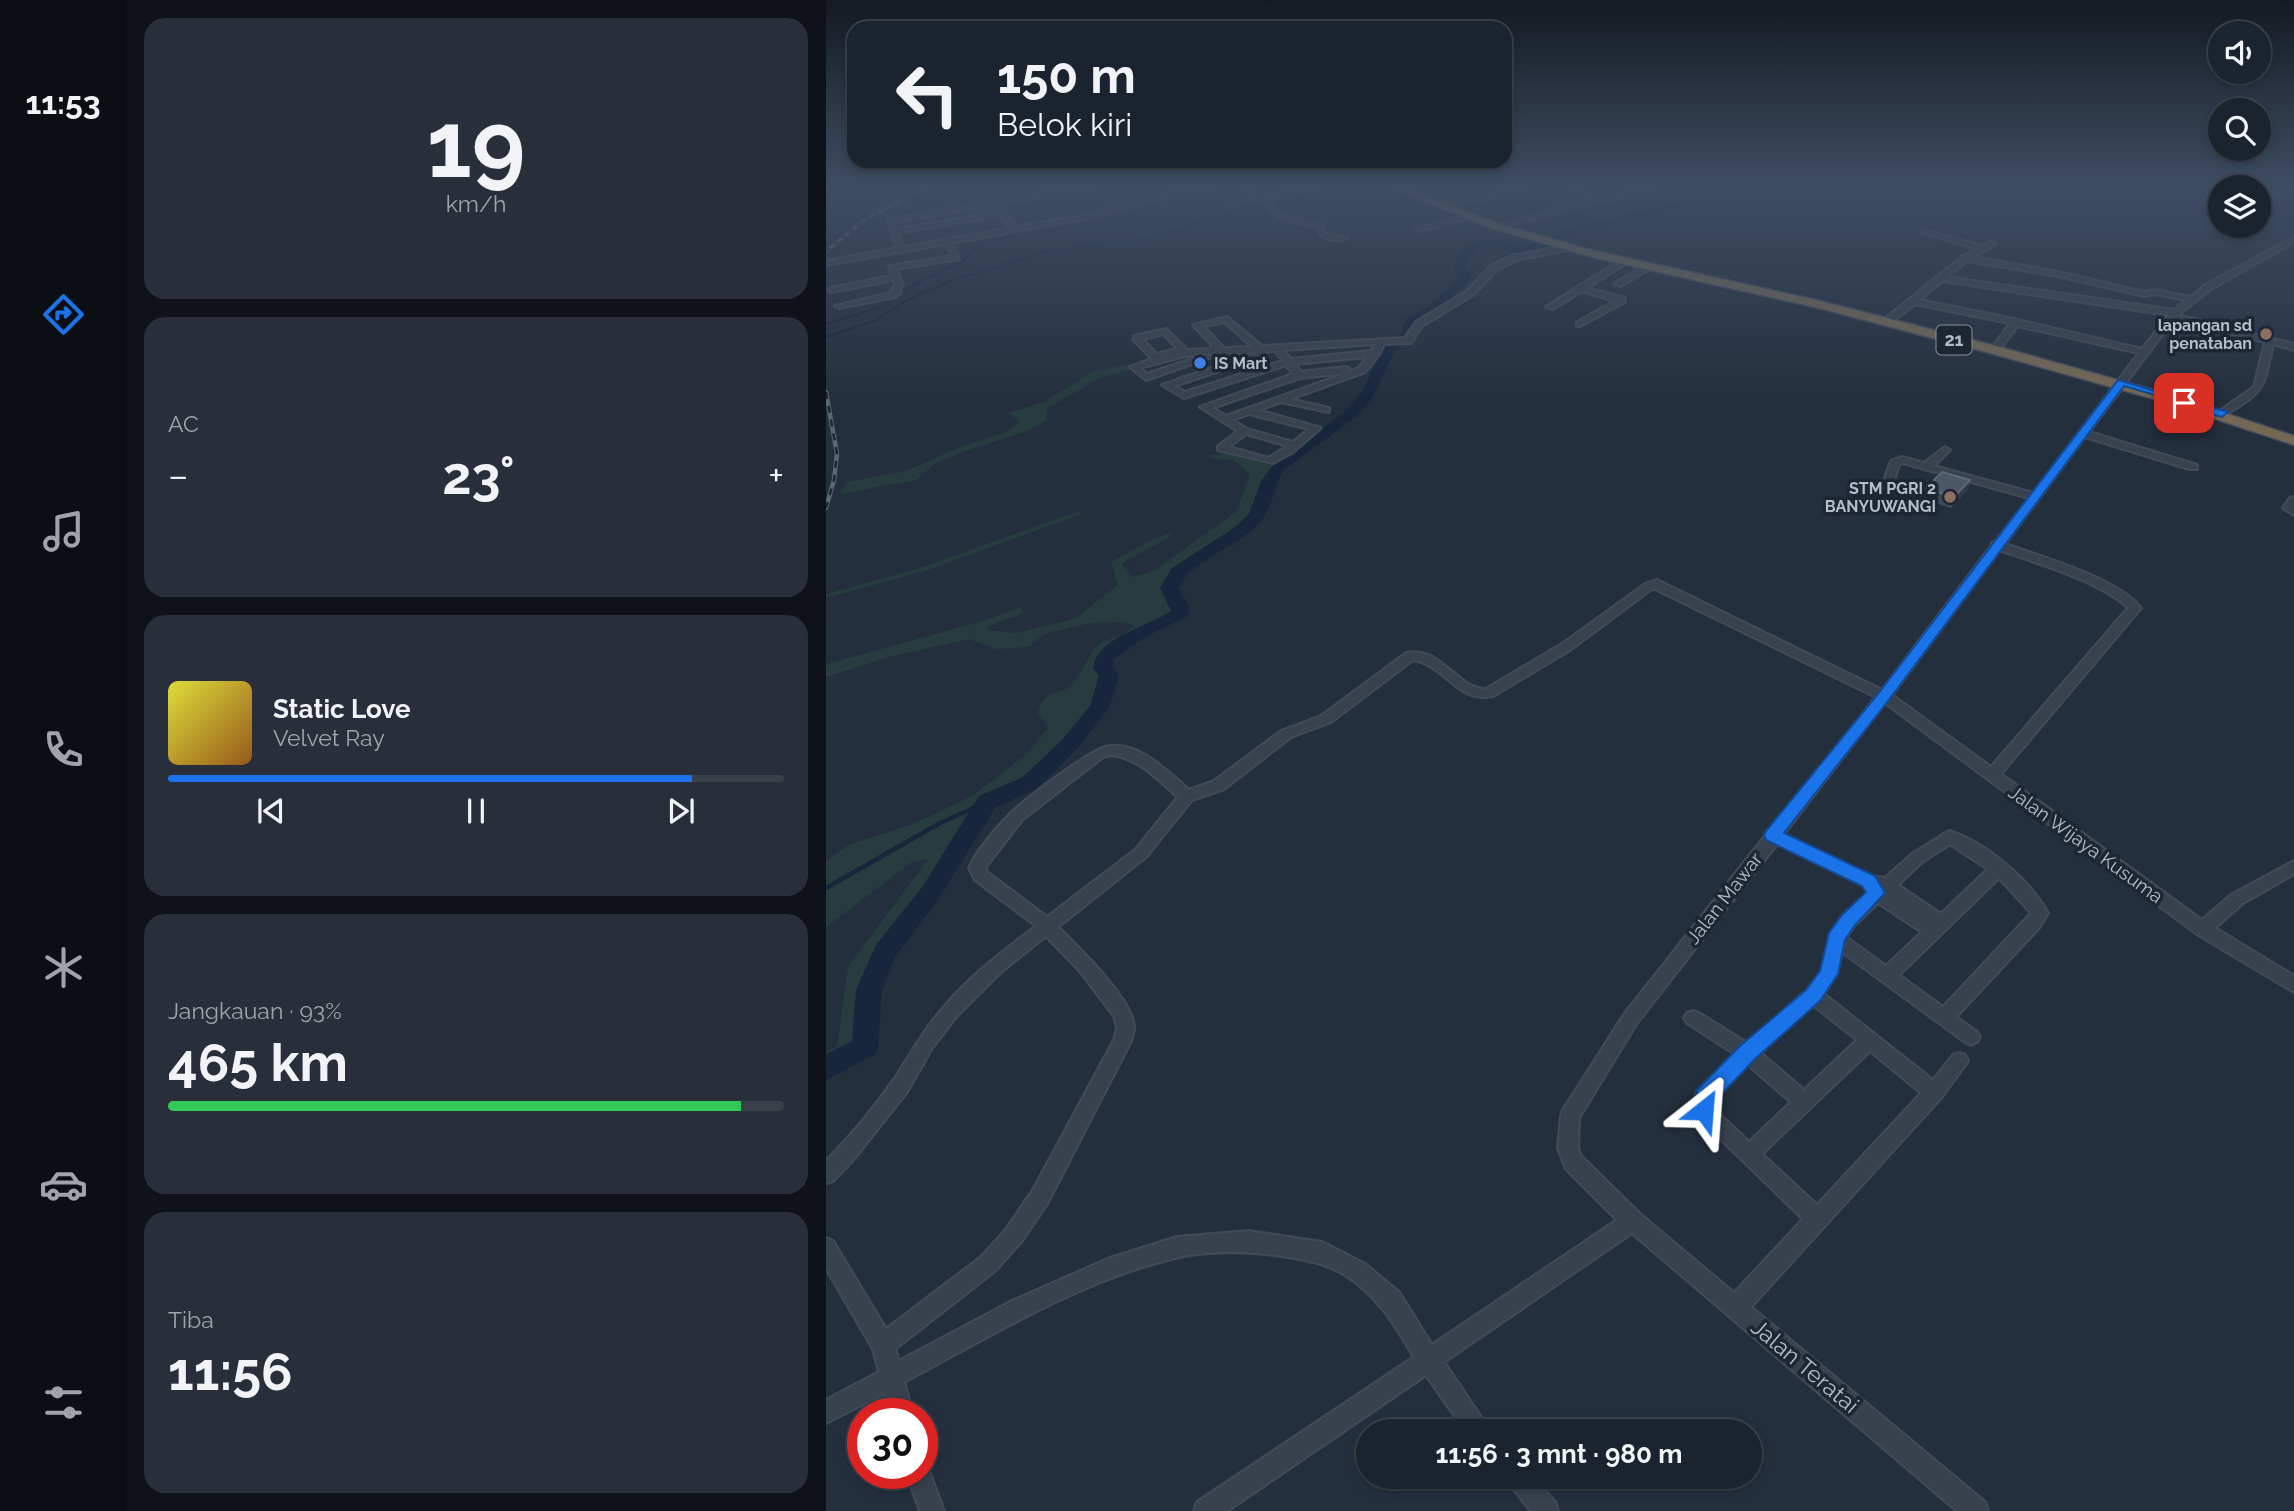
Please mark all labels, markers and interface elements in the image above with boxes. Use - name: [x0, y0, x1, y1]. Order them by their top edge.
- map controls: [2208, 21, 2271, 238]
- button: sound: [2208, 21, 2271, 84]
- text: 150 m: [997, 47, 1136, 104]
- icon: left: [882, 49, 973, 140]
- text: 11:53: [25, 84, 101, 121]
- text: 19: [427, 91, 525, 198]
- button: search: [2208, 98, 2271, 161]
- text: Belok kiri: [997, 106, 1132, 143]
- button: layers: [2208, 175, 2271, 238]
- text: km/h: [446, 190, 506, 217]
- icon: directions: [39, 290, 88, 339]
- place label: lapangan sd penataban: [2158, 316, 2252, 353]
- road number: 21: [1936, 326, 1972, 354]
- marker: lapangan sd penataban: [2258, 326, 2274, 342]
- place label: IS Mart: [1214, 354, 1267, 373]
- marker: IS Mart: [1192, 355, 1208, 371]
- pin: [2154, 373, 2214, 433]
- icon: arrive: [2165, 384, 2203, 422]
- text: AC: [168, 410, 199, 437]
- text: 23°: [442, 445, 515, 506]
- text: −: [168, 453, 188, 498]
- text: +: [768, 453, 784, 498]
- place label: STM PGRI 2 BANYUWANGI: [1825, 479, 1936, 516]
- marker: STM PGRI 2 BANYUWANGI: [1942, 489, 1958, 505]
- icon: music: [39, 507, 88, 556]
- text: Static Love: [273, 694, 411, 724]
- text: Velvet Ray: [273, 724, 385, 751]
- icon: phone: [39, 725, 88, 774]
- street label: Jalan Wijaya Kusuma: [2005, 781, 2167, 907]
- icon: previous: [252, 792, 290, 830]
- icon: pause: [457, 792, 495, 830]
- icon: next: [662, 792, 700, 830]
- street label: Jalan Mawar: [1682, 848, 1767, 948]
- icon: climate: [39, 943, 88, 992]
- text: Jangkauan · 93%: [168, 997, 342, 1024]
- text: 465 km: [168, 1032, 348, 1093]
- position arrow: [1667, 1073, 1741, 1147]
- icon: car: [39, 1160, 88, 1209]
- text: Tiba: [168, 1306, 214, 1333]
- street label: Jalan Teratai: [1746, 1313, 1864, 1418]
- text: 11:56: [168, 1341, 293, 1402]
- icon: filters: [39, 1378, 88, 1427]
- speed limit sign: 30: [847, 1398, 938, 1489]
- text: 11:56 · 3 mnt · 980 m: [1436, 1439, 1682, 1469]

